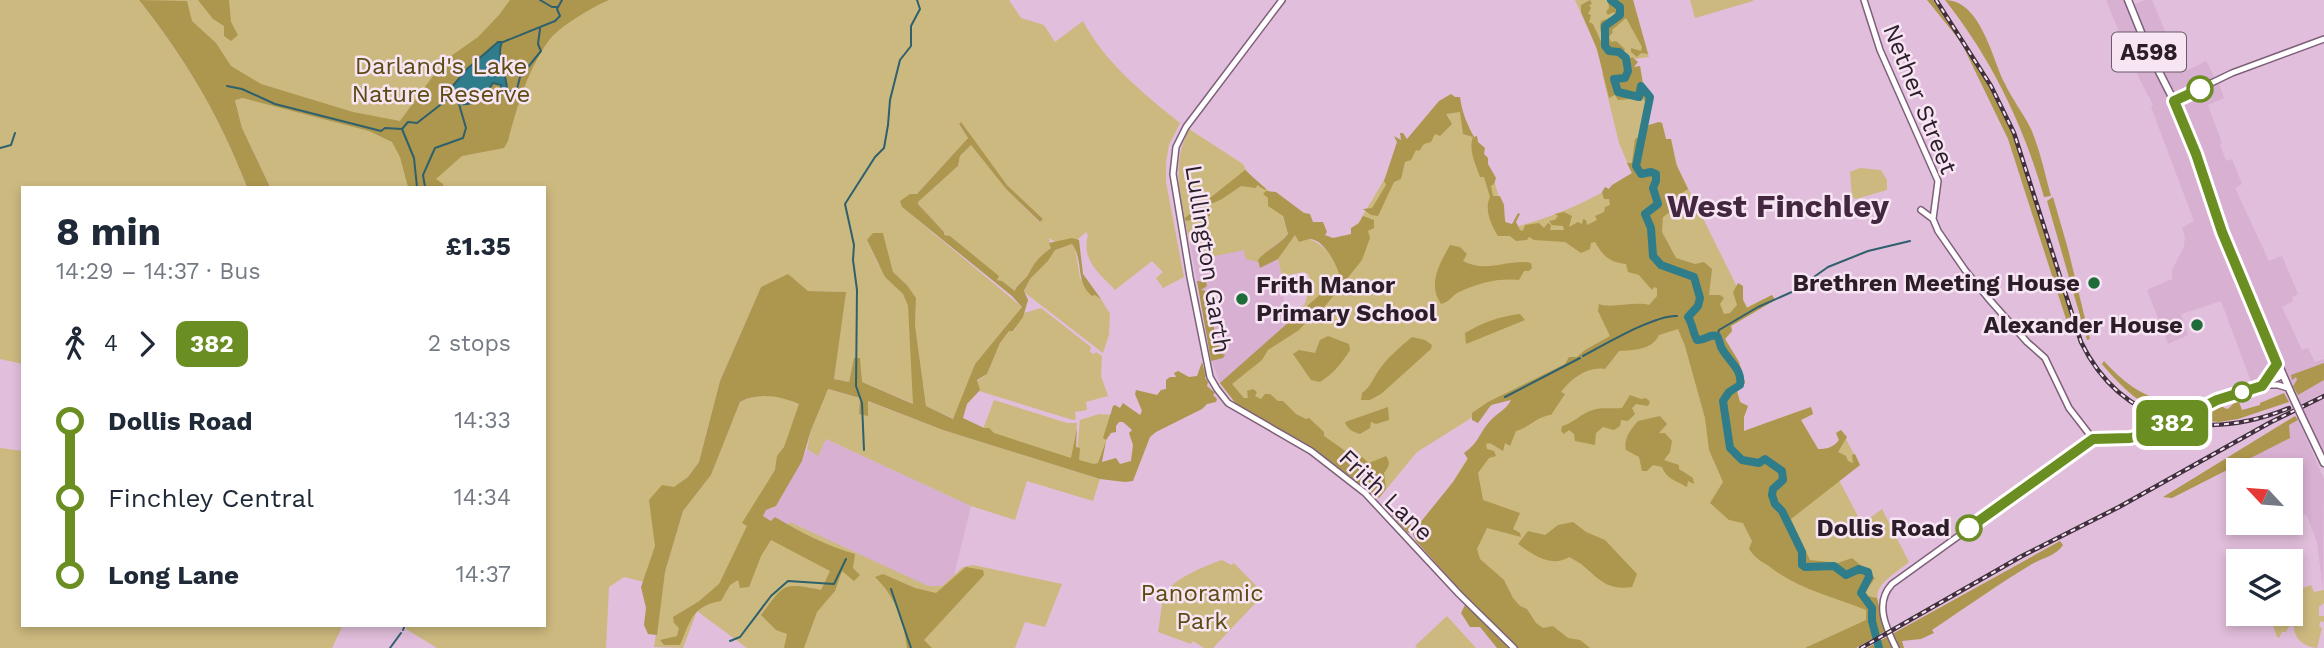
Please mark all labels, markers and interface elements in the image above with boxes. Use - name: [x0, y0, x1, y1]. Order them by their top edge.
- street label: Nether Street: [1877, 20, 1963, 178]
- road number: A598: [2112, 32, 2186, 72]
- park label: Darland's Lake Nature Reserve: [352, 52, 530, 108]
- unlabelled marker: [2187, 76, 2213, 102]
- street label: Lullington Garth: [1179, 163, 1237, 355]
- district label: West Finchley: [1667, 187, 1890, 225]
- text: 8 min: [56, 210, 161, 254]
- text: £1.35: [446, 231, 511, 261]
- text: 14:29 – 14:37 · Bus: [56, 258, 261, 285]
- place label: Brethren Meeting House: [1793, 269, 2080, 297]
- place label: Frith Manor Primary School: [1256, 271, 1437, 327]
- marker: Brethren Meeting House: [2086, 275, 2102, 291]
- marker: Frith Manor Primary School: [1234, 291, 1250, 307]
- place label: Alexander House: [1983, 311, 2183, 339]
- marker: Alexander House: [2189, 317, 2205, 333]
- icon: walk: [56, 325, 94, 363]
- icon: forward: [128, 325, 166, 363]
- text: 4: [104, 330, 118, 357]
- text: 382: [190, 330, 234, 358]
- text: 2 stops: [428, 330, 511, 357]
- unlabelled marker: [2232, 382, 2252, 402]
- line badge: 382: [2132, 400, 2212, 446]
- text: Dollis Road: [108, 406, 253, 436]
- text: 14:33: [454, 407, 511, 434]
- text: 382: [2150, 409, 2194, 437]
- street label: Frith Lane: [1333, 443, 1439, 547]
- north arrow: [2226, 458, 2303, 536]
- map controls: [2226, 458, 2303, 626]
- text: Finchley Central: [108, 483, 314, 513]
- text: 14:34: [454, 484, 511, 511]
- place label: Dollis Road: [1817, 514, 1950, 542]
- marker: Dollis Road: [1956, 515, 1982, 541]
- button: layers: [2226, 549, 2303, 626]
- text: Long Lane: [108, 560, 239, 590]
- text: 14:37: [456, 561, 511, 588]
- park label: Panoramic Park: [1140, 579, 1264, 635]

